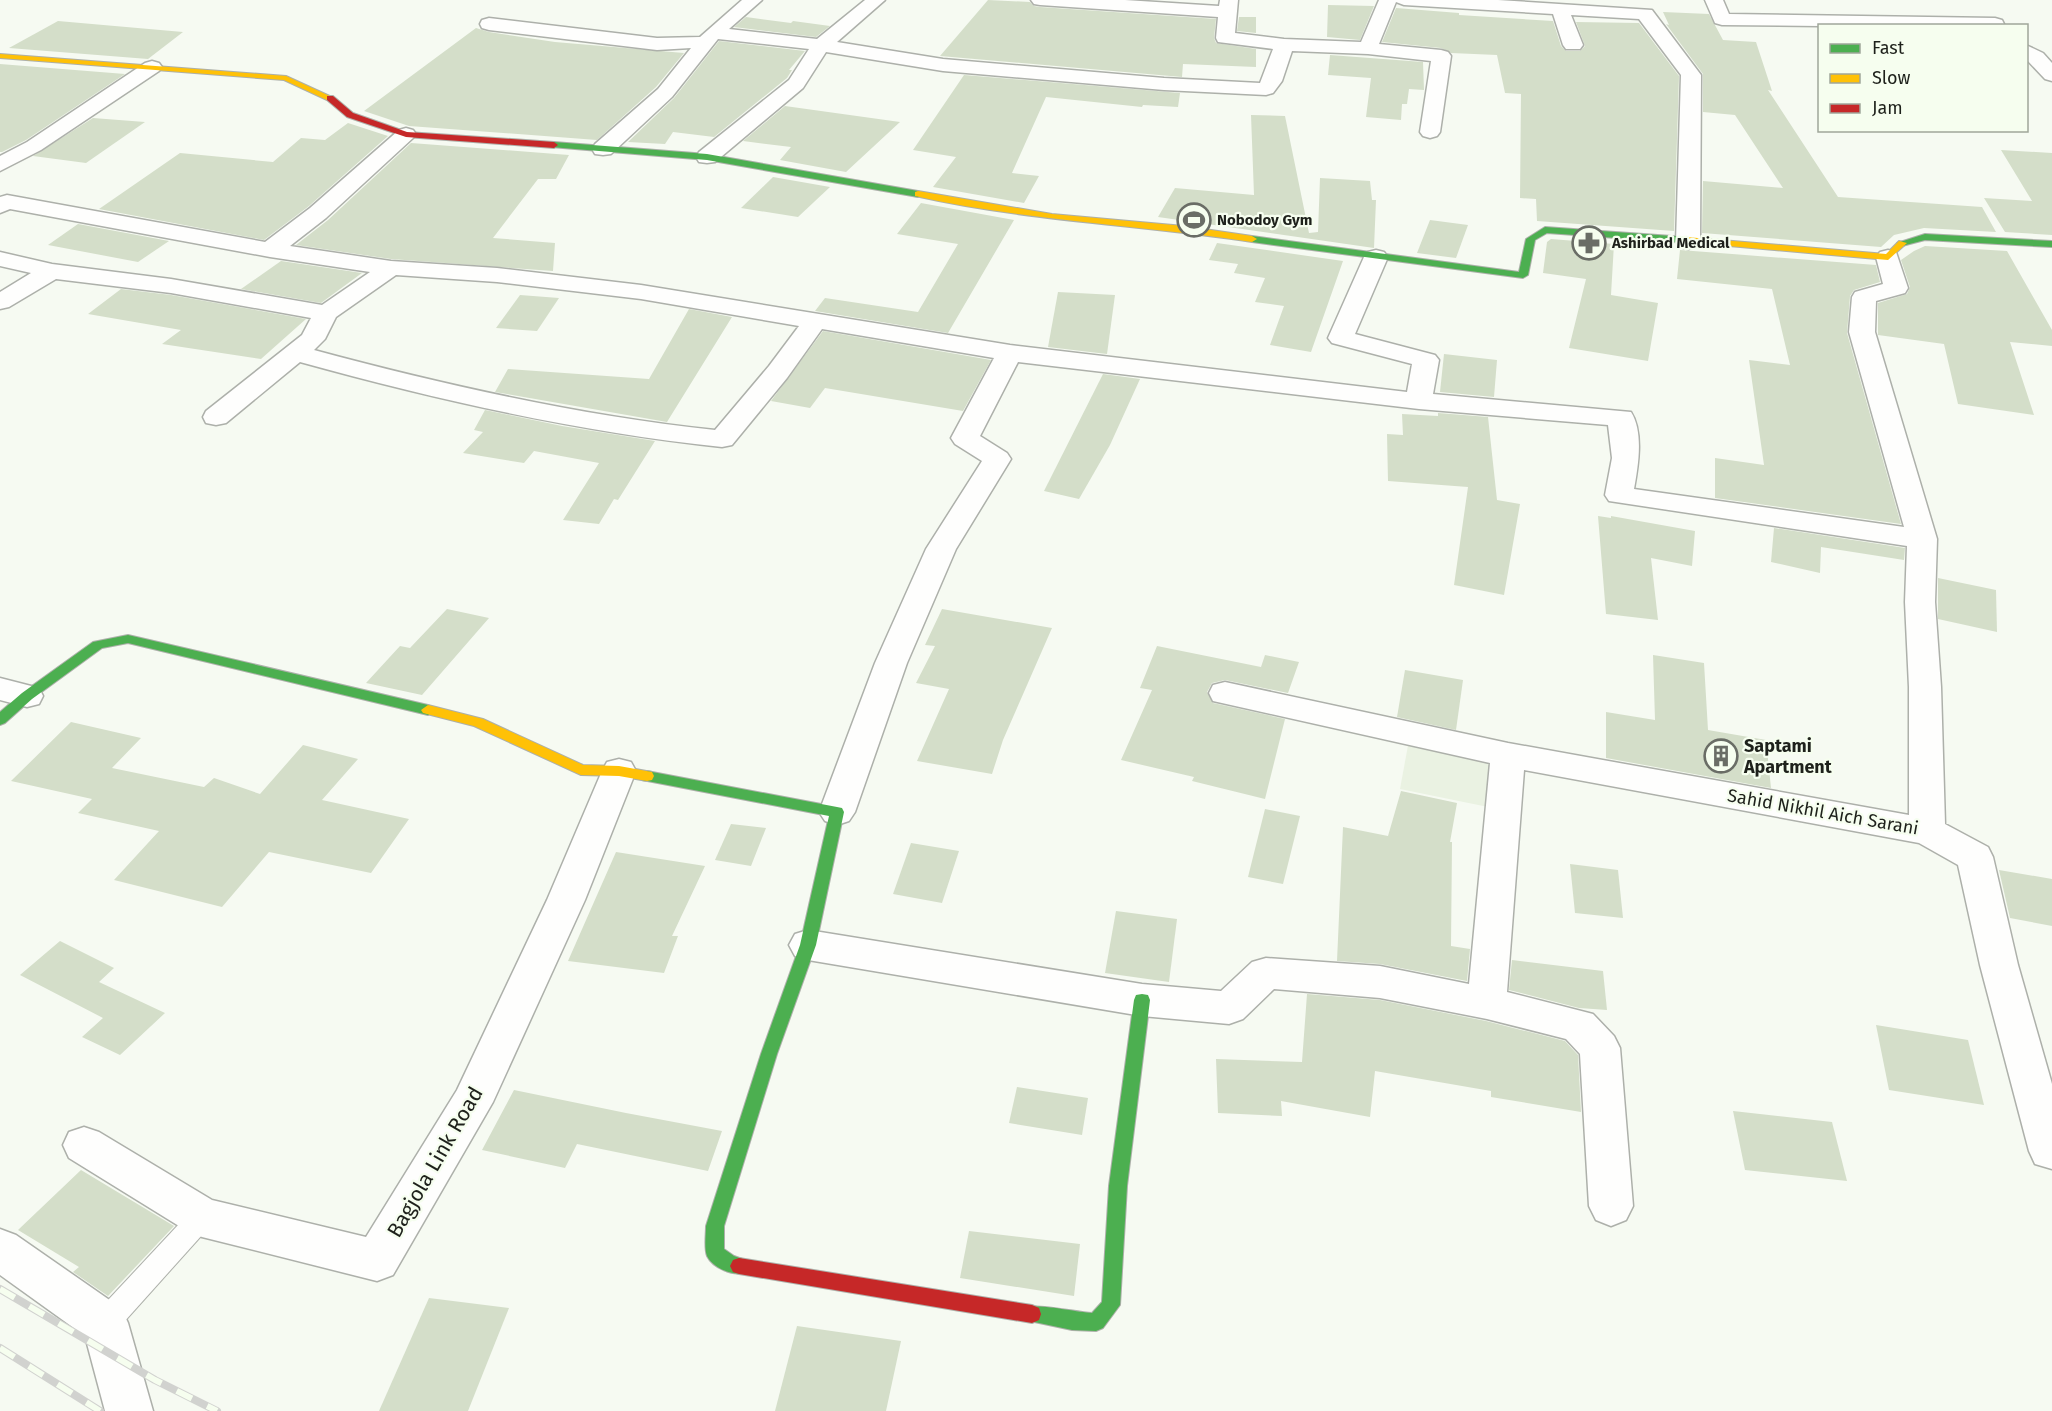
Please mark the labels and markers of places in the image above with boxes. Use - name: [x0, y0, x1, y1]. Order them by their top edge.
- sports icon: Nobodoy Gym: [1176, 202, 1212, 238]
- place label: Nobodoy Gym: [1217, 211, 1313, 229]
- pharmacy icon: Ashirbad Medical: [1571, 225, 1607, 261]
- place label: Ashirbad Medical: [1611, 234, 1730, 252]
- place label: Saptami Apartment: [1743, 735, 1833, 778]
- building icon: Saptami Apartment: [1703, 738, 1739, 774]

